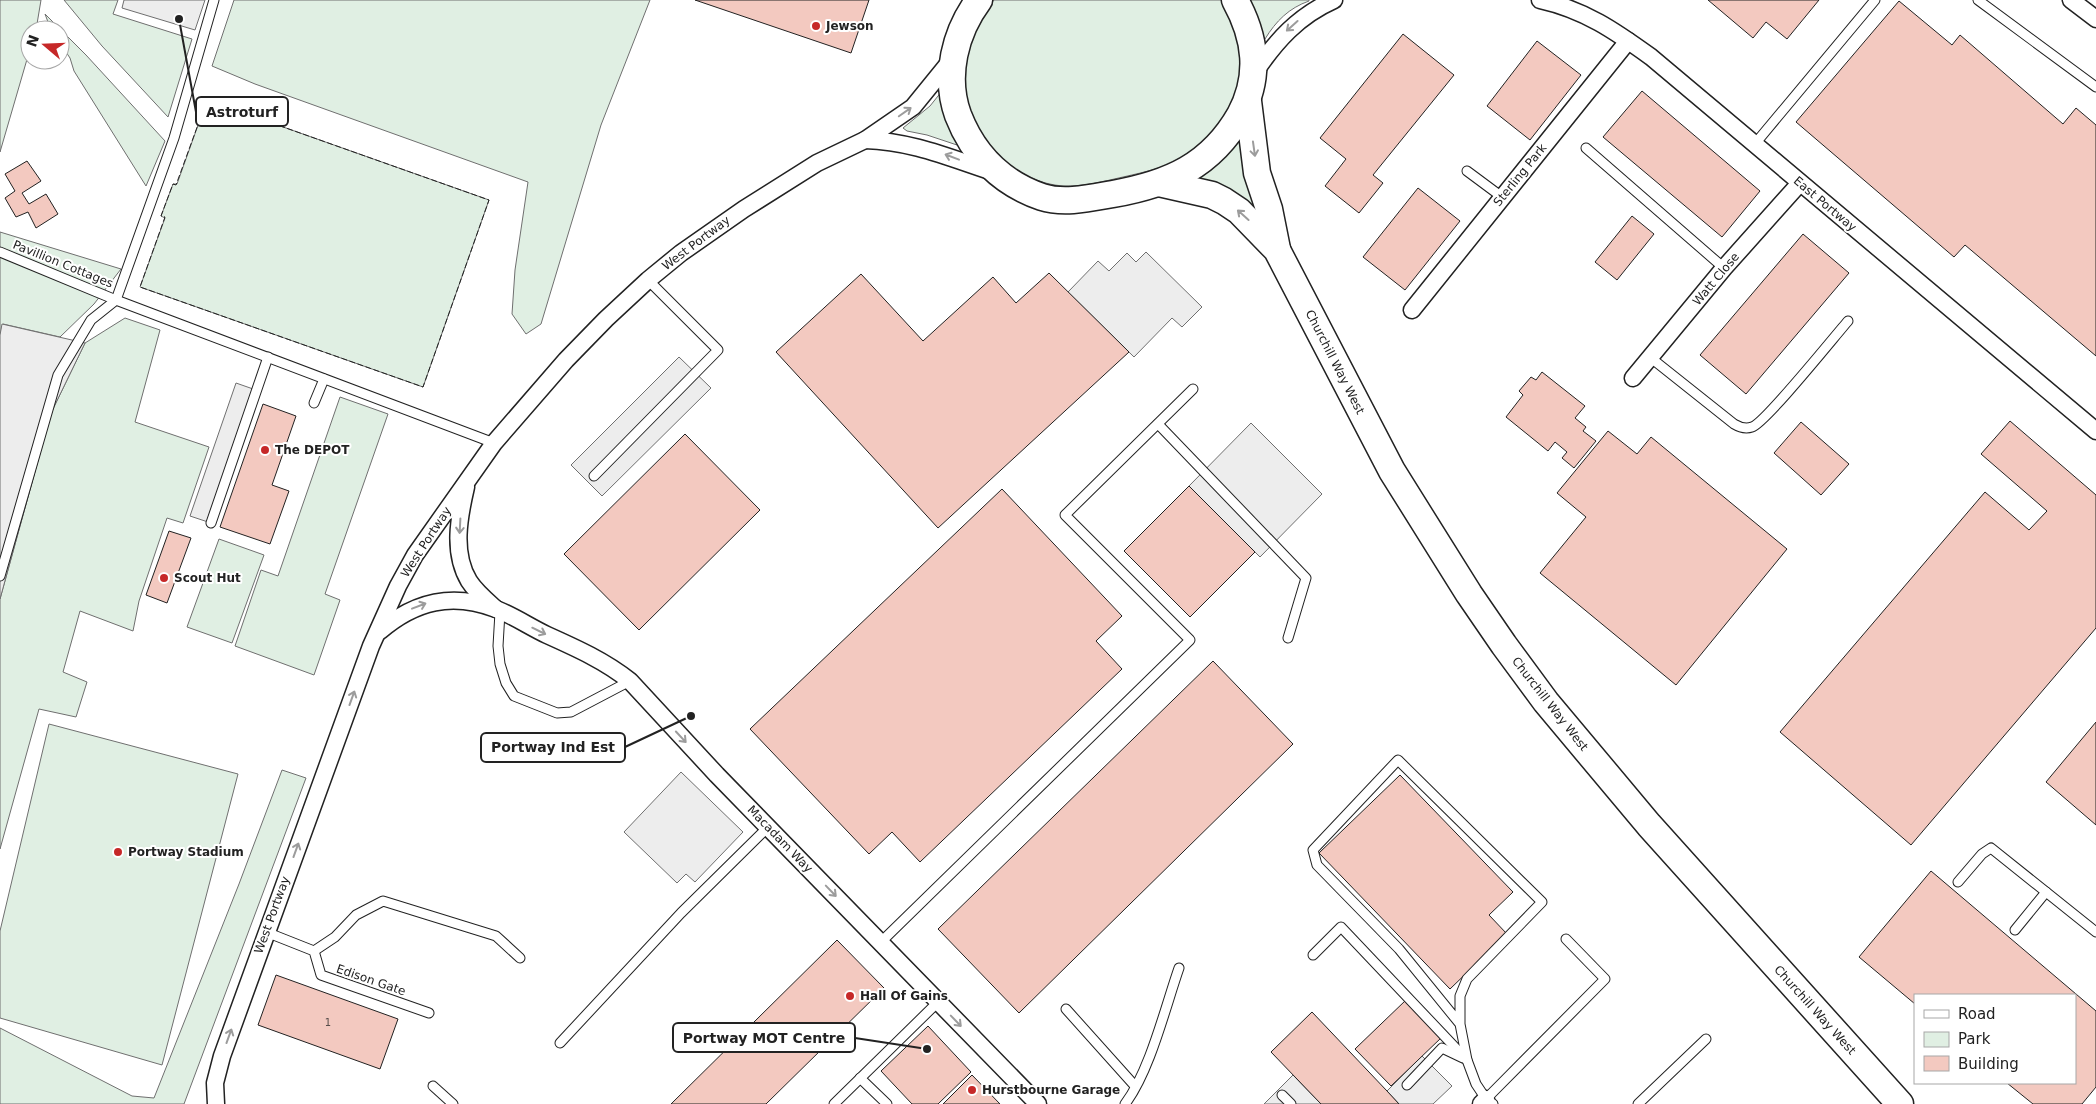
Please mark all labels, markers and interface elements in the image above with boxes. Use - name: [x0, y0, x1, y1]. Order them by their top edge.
- place label: Jewson: [825, 19, 874, 33]
- north arrow: [20, 20, 70, 70]
- marker: Jewson: [810, 20, 822, 32]
- one-way arrow: [1286, 20, 1299, 31]
- text: N: [23, 33, 42, 49]
- callout: Astroturf: [196, 97, 288, 126]
- text: Astroturf: [206, 104, 279, 120]
- one-way arrow: [898, 107, 912, 117]
- one-way arrow: [1249, 141, 1259, 157]
- street label: Sterling Park: [1491, 141, 1549, 209]
- one-way arrow: [945, 152, 960, 161]
- street label: East Portway: [1791, 174, 1859, 234]
- one-way arrow: [1236, 209, 1249, 221]
- street label: West Portway: [659, 213, 733, 273]
- street label: Pavillion Cottages: [11, 237, 115, 291]
- street label: Watt Close: [1690, 250, 1742, 308]
- street label: Churchill Way West: [1303, 308, 1368, 417]
- place label: The DEPOT: [275, 443, 350, 457]
- marker: The DEPOT: [259, 444, 271, 456]
- street label: West Portway: [398, 504, 454, 580]
- one-way arrow: [455, 518, 464, 534]
- place label: Scout Hut: [174, 571, 241, 585]
- marker: Scout Hut: [158, 572, 170, 584]
- one-way arrow: [411, 601, 426, 611]
- one-way arrow: [532, 626, 547, 636]
- street label: Churchill Way West: [1509, 654, 1591, 754]
- one-way arrow: [348, 691, 357, 706]
- one-way arrow: [675, 731, 687, 744]
- callout: Portway Ind Est: [481, 733, 625, 762]
- text: Portway Ind Est: [491, 739, 615, 755]
- street label: Macadam Way: [745, 803, 815, 875]
- one-way arrow: [292, 843, 301, 859]
- place label: Portway Stadium: [128, 845, 244, 859]
- marker: Portway Stadium: [112, 846, 124, 858]
- street label: West Portway: [252, 874, 292, 956]
- one-way arrow: [825, 885, 837, 898]
- street label: Edison Gate: [335, 962, 407, 998]
- street label: Churchill Way West: [1771, 963, 1859, 1058]
- place label: Hall Of Gains: [860, 989, 948, 1003]
- marker: Hall Of Gains: [844, 990, 856, 1002]
- legend: [1914, 994, 2076, 1084]
- text: Road: [1958, 1005, 1996, 1023]
- one-way arrow: [950, 1014, 962, 1027]
- house number: 1: [325, 1017, 331, 1028]
- callout: Portway MOT Centre: [673, 1023, 855, 1052]
- one-way arrow: [225, 1029, 234, 1045]
- text: Portway MOT Centre: [683, 1030, 845, 1046]
- text: Park: [1958, 1030, 1991, 1048]
- text: Building: [1958, 1055, 2019, 1073]
- place label: Hurstbourne Garage: [982, 1083, 1120, 1097]
- marker: Hurstbourne Garage: [966, 1084, 978, 1096]

